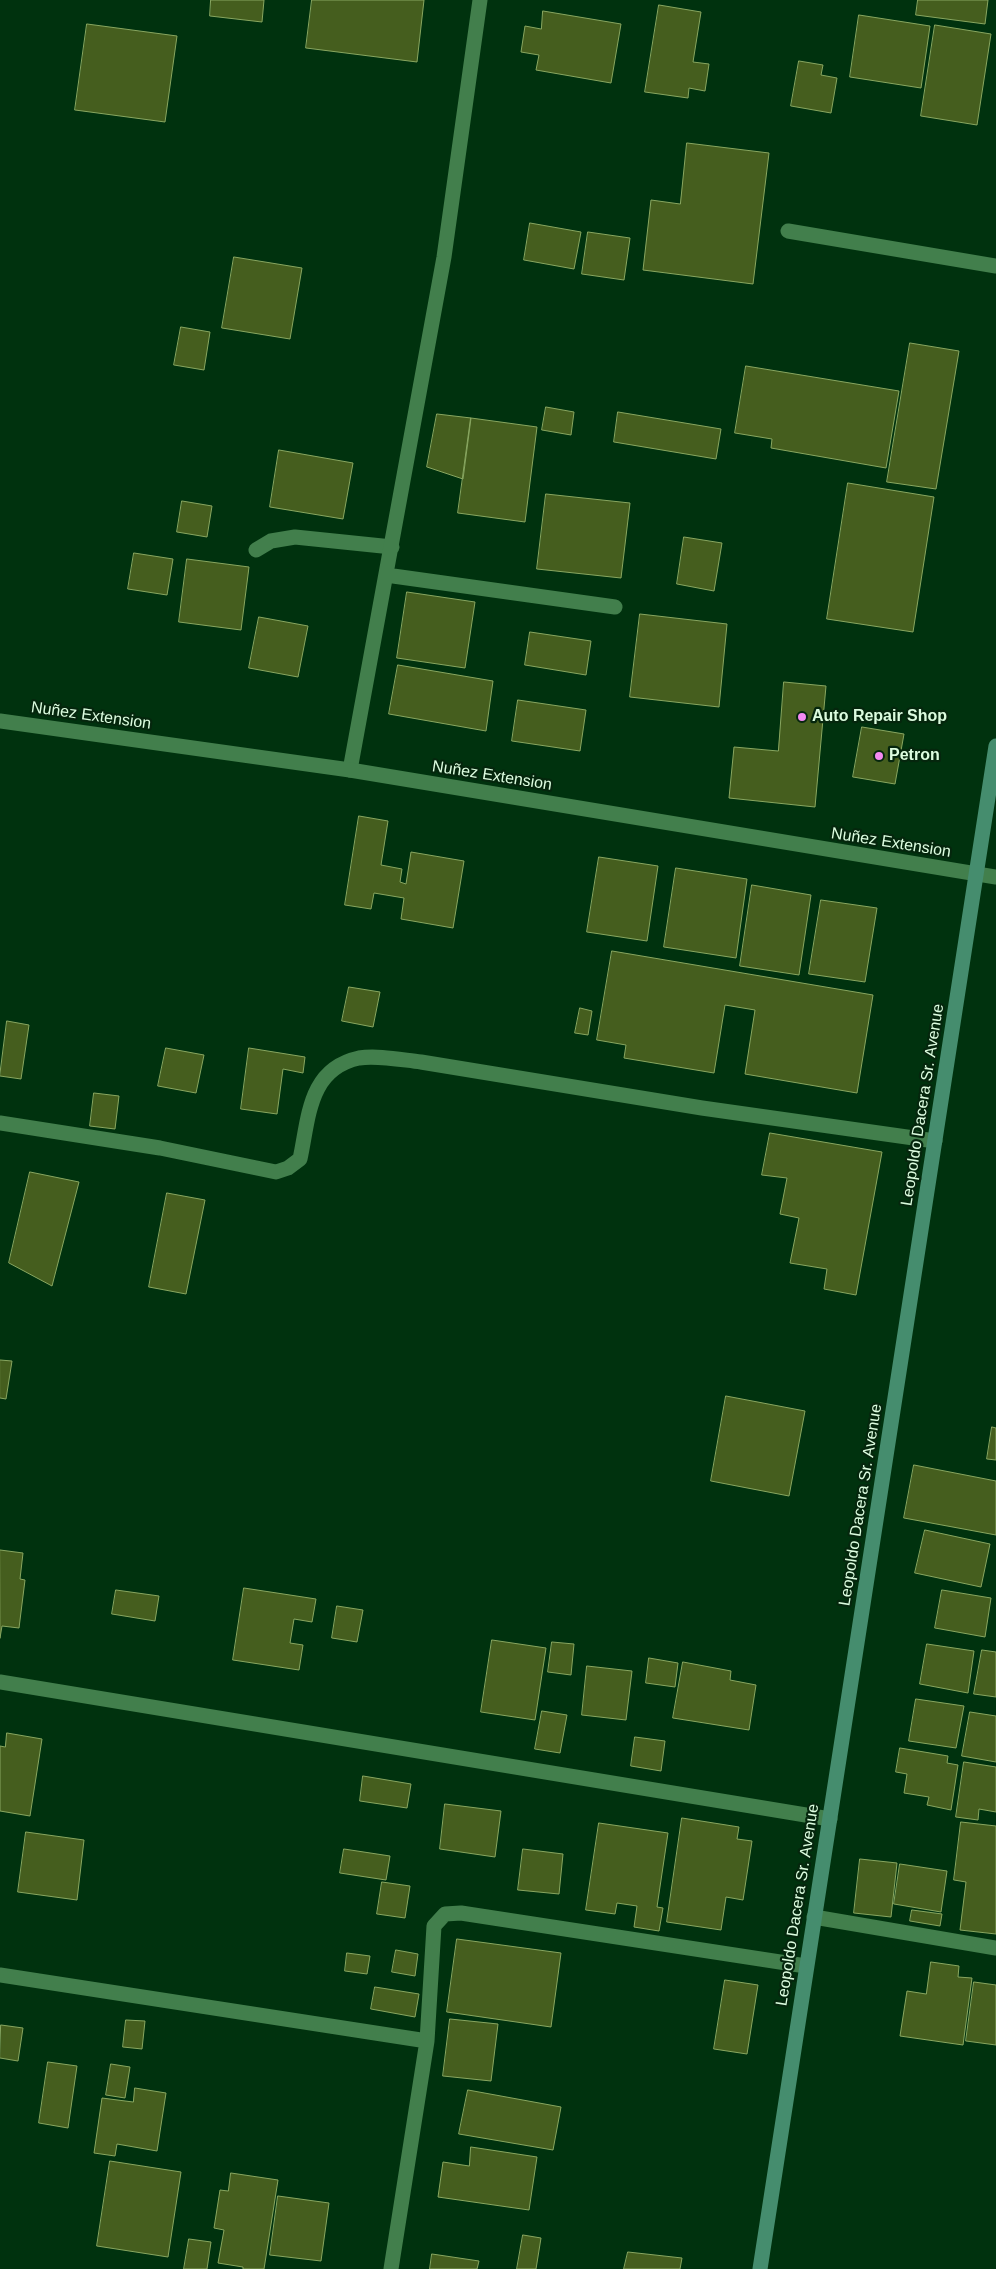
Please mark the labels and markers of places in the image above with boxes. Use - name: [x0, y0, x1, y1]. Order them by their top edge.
- place label: Auto Repair Shop: [812, 707, 947, 727]
- marker: Auto Repair Shop: [796, 711, 808, 723]
- place label: Petron: [889, 746, 940, 766]
- marker: Petron: [873, 750, 885, 762]

